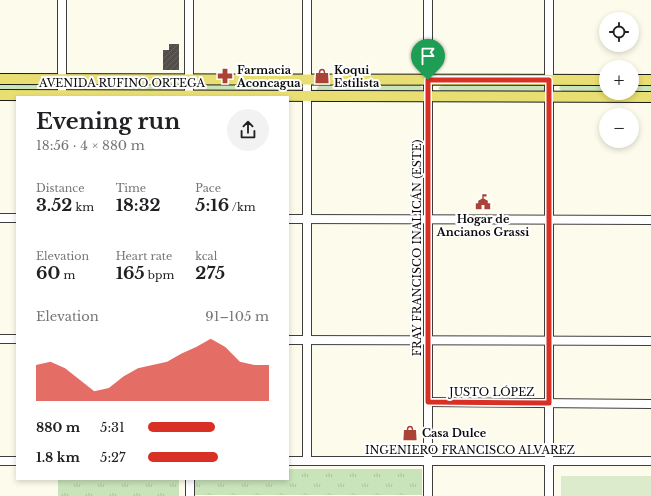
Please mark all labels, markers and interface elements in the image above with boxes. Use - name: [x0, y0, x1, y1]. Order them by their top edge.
- map controls: [599, 12, 639, 148]
- button: locate: [599, 12, 639, 52]
- pin: [411, 39, 445, 80]
- icon: arrive: [417, 45, 439, 67]
- button: +: [599, 60, 639, 100]
- place label: Farmacia Aconcagua: [236, 63, 301, 90]
- place label: Koqui Estilista: [334, 63, 380, 90]
- pharmacy icon: Farmacia Aconcagua: [216, 67, 234, 85]
- shop icon: Koqui Estilista: [313, 67, 331, 85]
- street label: AVENIDA RUFINO ORTEGA: [38, 76, 205, 90]
- text: Evening run: [36, 108, 180, 135]
- button: −: [599, 108, 639, 148]
- button: share: [227, 109, 269, 151]
- text: 18:56 · 4 × 880 m: [36, 137, 145, 154]
- street label: FRAY FRANCISCO INALICÁN (ESTE): [410, 139, 424, 356]
- text: Distance: [36, 181, 85, 195]
- text: Time: [116, 181, 146, 195]
- text: Pace: [195, 181, 221, 195]
- public building icon: Hogar de Ancianos Grassi: [474, 193, 492, 211]
- text: 3.52: [36, 195, 72, 216]
- text: 18:32: [116, 195, 161, 216]
- text: 5:16: [195, 195, 229, 216]
- text: km: [72, 200, 94, 214]
- text: /km: [229, 200, 256, 214]
- place label: Hogar de Ancianos Grassi: [436, 212, 529, 239]
- text: Elevation: [36, 249, 89, 263]
- text: Heart rate: [116, 249, 172, 263]
- text: kcal: [195, 249, 217, 263]
- text: 60: [36, 263, 60, 284]
- text: 165: [116, 263, 145, 284]
- text: 275: [195, 263, 225, 284]
- text: m: [60, 268, 75, 282]
- text: bpm: [145, 268, 174, 282]
- text: Elevation: [36, 308, 99, 325]
- text: 91–105 m: [205, 308, 269, 325]
- street label: JUSTO LÓPEZ: [447, 385, 535, 399]
- text: 880 m: [36, 419, 80, 436]
- text: 5:31: [100, 419, 125, 436]
- shop icon: Casa Dulce: [401, 424, 419, 442]
- place label: Casa Dulce: [422, 426, 487, 440]
- street label: INGENIERO FRANCISCO ALVAREZ: [365, 443, 575, 457]
- text: 1.8 km: [36, 449, 80, 466]
- text: 5:27: [100, 449, 126, 466]

